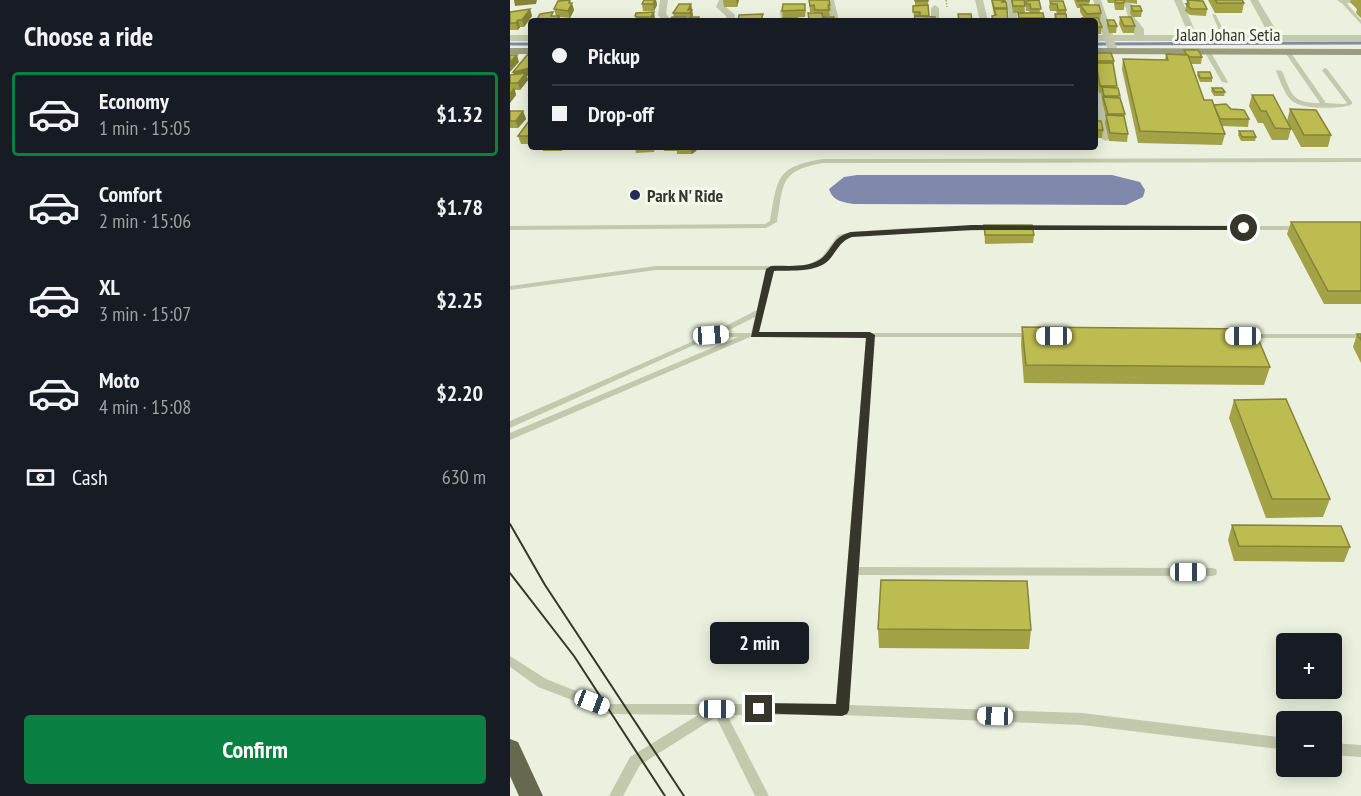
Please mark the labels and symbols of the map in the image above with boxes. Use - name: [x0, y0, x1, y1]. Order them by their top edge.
- street label: Jalan Johan Setia: [1175, 23, 1280, 46]
- place label: Park N' Ride: [647, 184, 724, 207]
- marker: Park N' Ride: [628, 188, 642, 202]
- route start: [1230, 214, 1257, 241]
- car: [692, 325, 730, 345]
- car: [1036, 327, 1072, 345]
- car: [1225, 327, 1261, 345]
- car: [1170, 563, 1206, 581]
- callout: 2 min: [710, 622, 808, 664]
- car: [572, 687, 612, 717]
- route end: [745, 695, 772, 722]
- car: [699, 700, 735, 718]
- car: [977, 706, 1013, 726]

